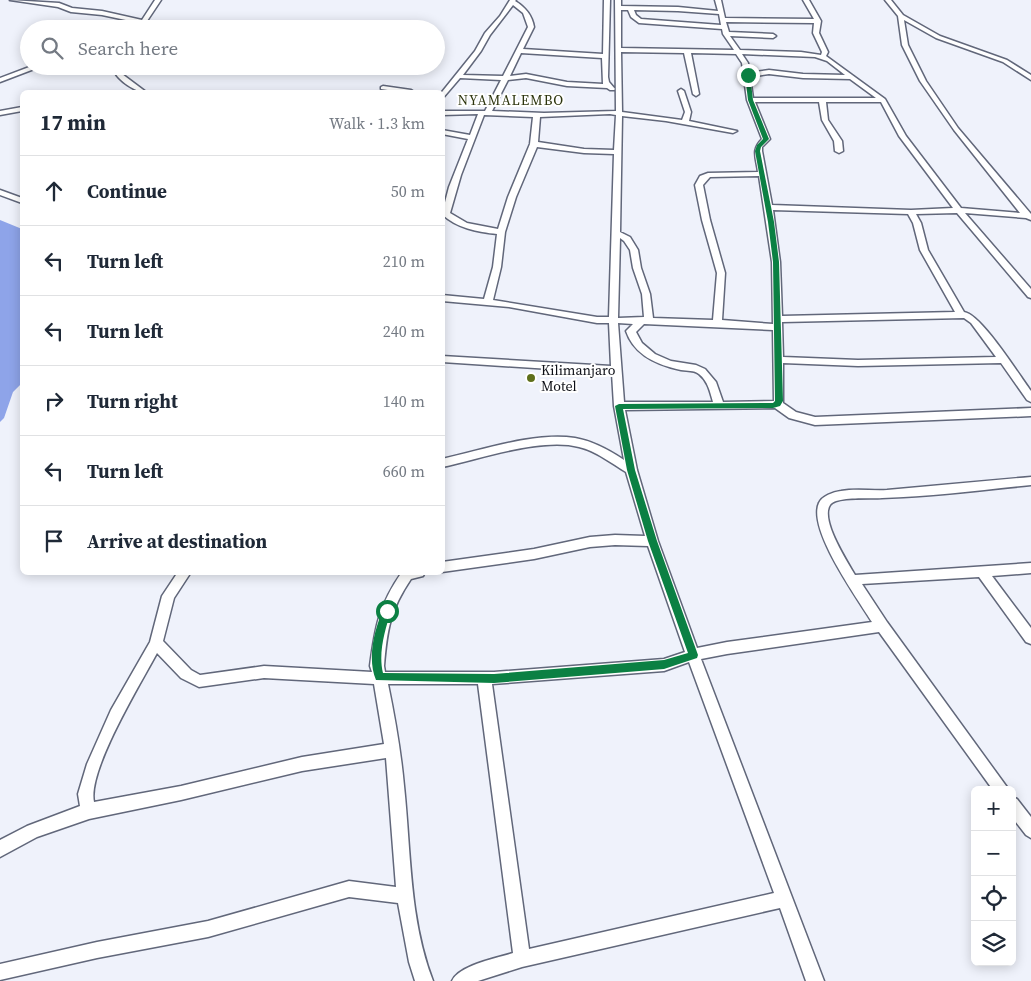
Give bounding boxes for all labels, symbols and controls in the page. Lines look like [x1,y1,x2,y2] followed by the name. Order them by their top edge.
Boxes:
[20,20,445,75] search box
[38,34,66,62] icon: search
[78,35,178,61] text: Search here
[737,64,760,87] route end
[458,90,564,110] district label: NYAMALEMBO
[40,108,106,137] text: 17 min
[329,112,425,134] text: Walk · 1.3 km
[40,177,68,205] icon: ahead
[87,178,167,204] text: Continue
[391,180,425,202] text: 50 m
[40,247,68,275] icon: left
[87,248,163,274] text: Turn left
[383,250,425,272] text: 210 m
[40,317,68,345] icon: left
[87,318,163,344] text: Turn left
[383,320,425,342] text: 240 m
[541,360,616,396] place label: Kilimanjaro Motel
[525,372,537,384] marker: Kilimanjaro Motel
[40,387,68,415] icon: right
[87,388,178,414] text: Turn right
[383,390,425,412] text: 140 m
[40,457,68,485] icon: left
[87,458,163,484] text: Turn left
[383,460,425,482] text: 660 m
[40,527,68,555] icon: arrive
[87,528,267,554] text: Arrive at destination
[376,600,399,623] route start
[971,786,1016,966] map controls
[971,786,1016,831] button: +
[971,831,1016,876] button: −
[971,876,1016,921] button: locate
[971,921,1016,966] button: layers

